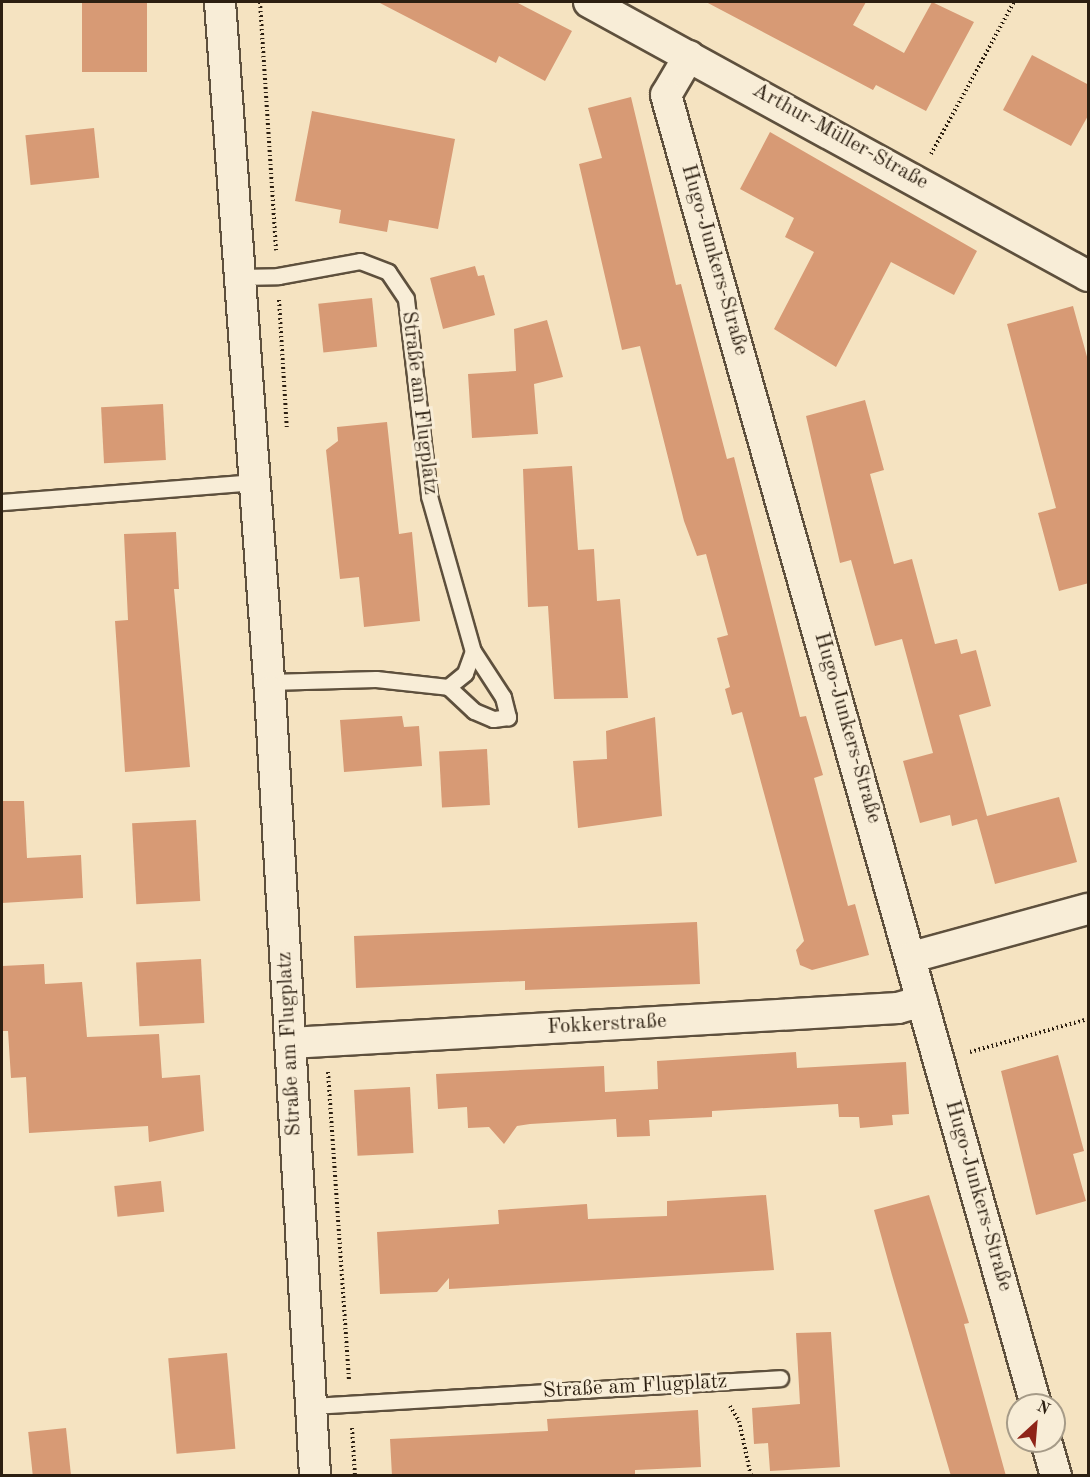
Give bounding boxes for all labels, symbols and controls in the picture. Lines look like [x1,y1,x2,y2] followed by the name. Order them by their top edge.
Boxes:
[748,78,932,196] street label: Arthur-Müller-Straße
[675,162,753,358] street label: Hugo-Junkers-Straße
[395,310,443,496] street label: Straße am Flugplatz
[808,630,886,826] street label: Hugo-Junkers-Straße
[273,951,307,1137] street label: Straße am Flugplatz
[547,1009,667,1041] street label: Fokkerstraße
[939,1098,1017,1294] street label: Hugo-Junkers-Straße
[542,1370,728,1404] street label: Straße am Flugplatz
[1006,1393,1066,1453] north arrow
[1034,1399,1052,1418] text: N

